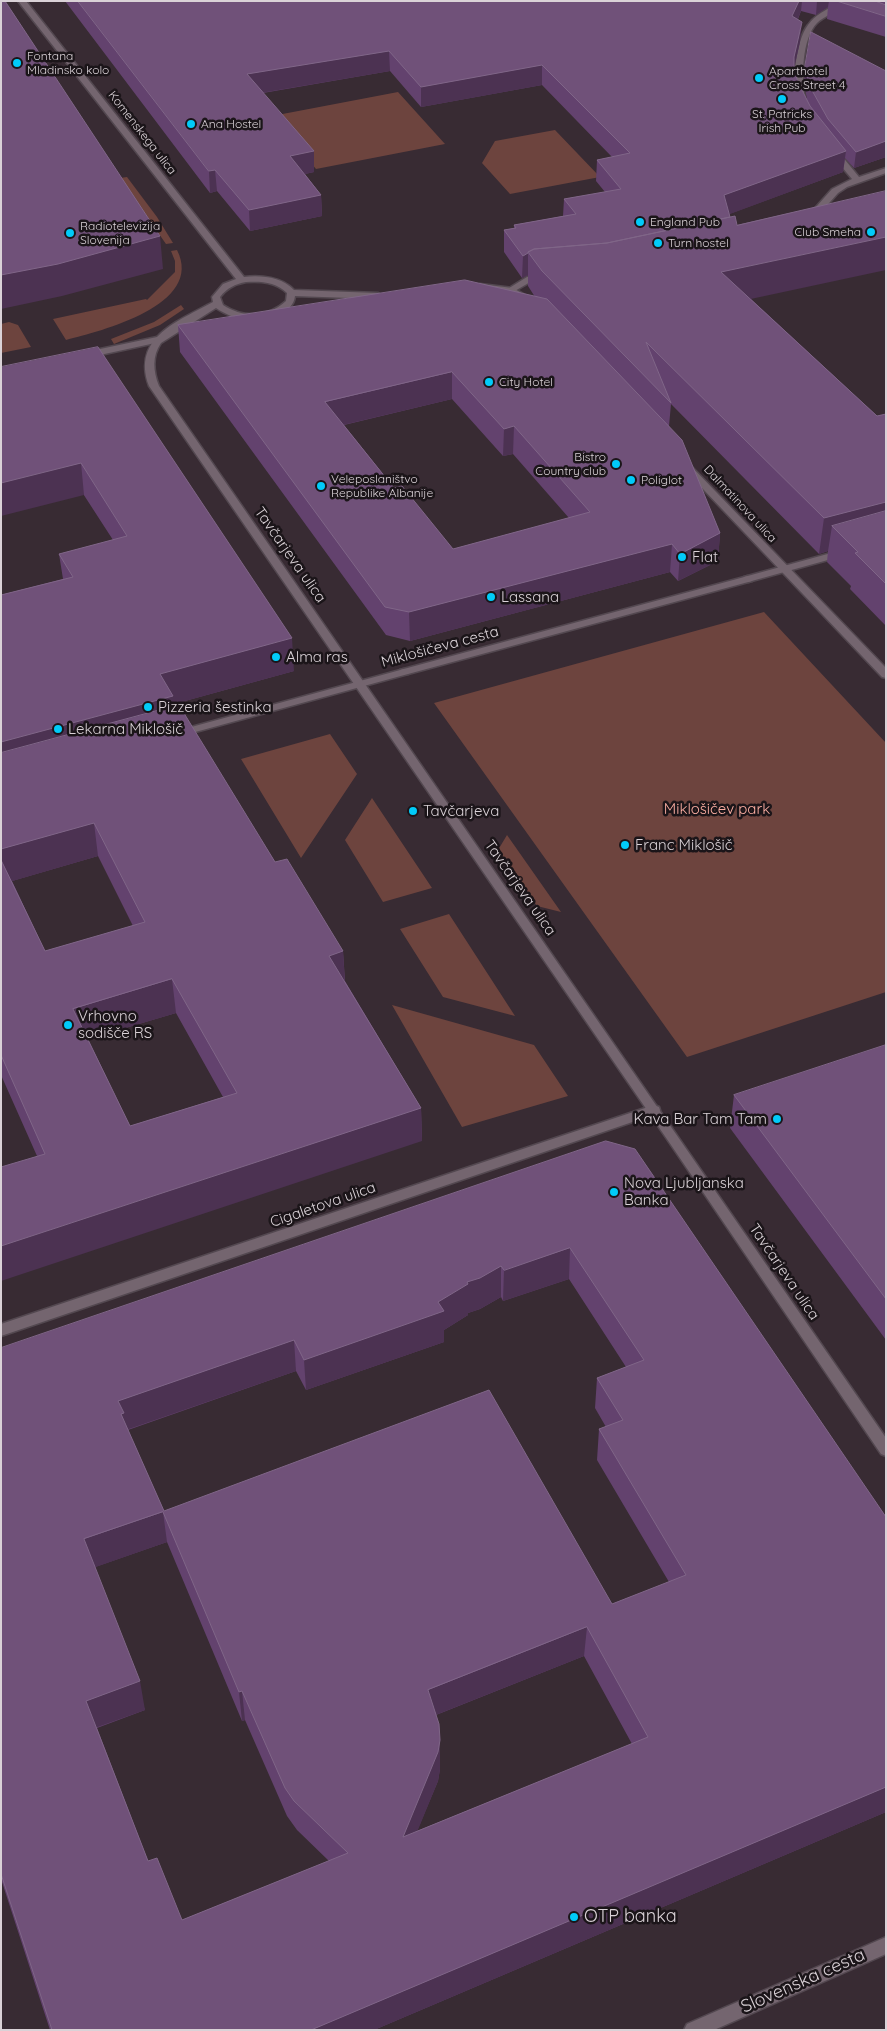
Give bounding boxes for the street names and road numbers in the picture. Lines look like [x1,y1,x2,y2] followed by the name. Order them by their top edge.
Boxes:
[105,88,179,178] street label: Komenskega ulica
[701,462,779,546] street label: Dalmatinova ulica
[250,504,330,606] street label: Tavčarjeva ulica
[379,623,501,671] street label: Miklošičeva cesta
[480,837,560,939] street label: Tavčarjeva ulica
[268,1179,378,1231] street label: Cigaletova ulica
[745,1220,823,1324] street label: Tavčarjeva ulica
[738,1944,868,2018] street label: Slovenska cesta

